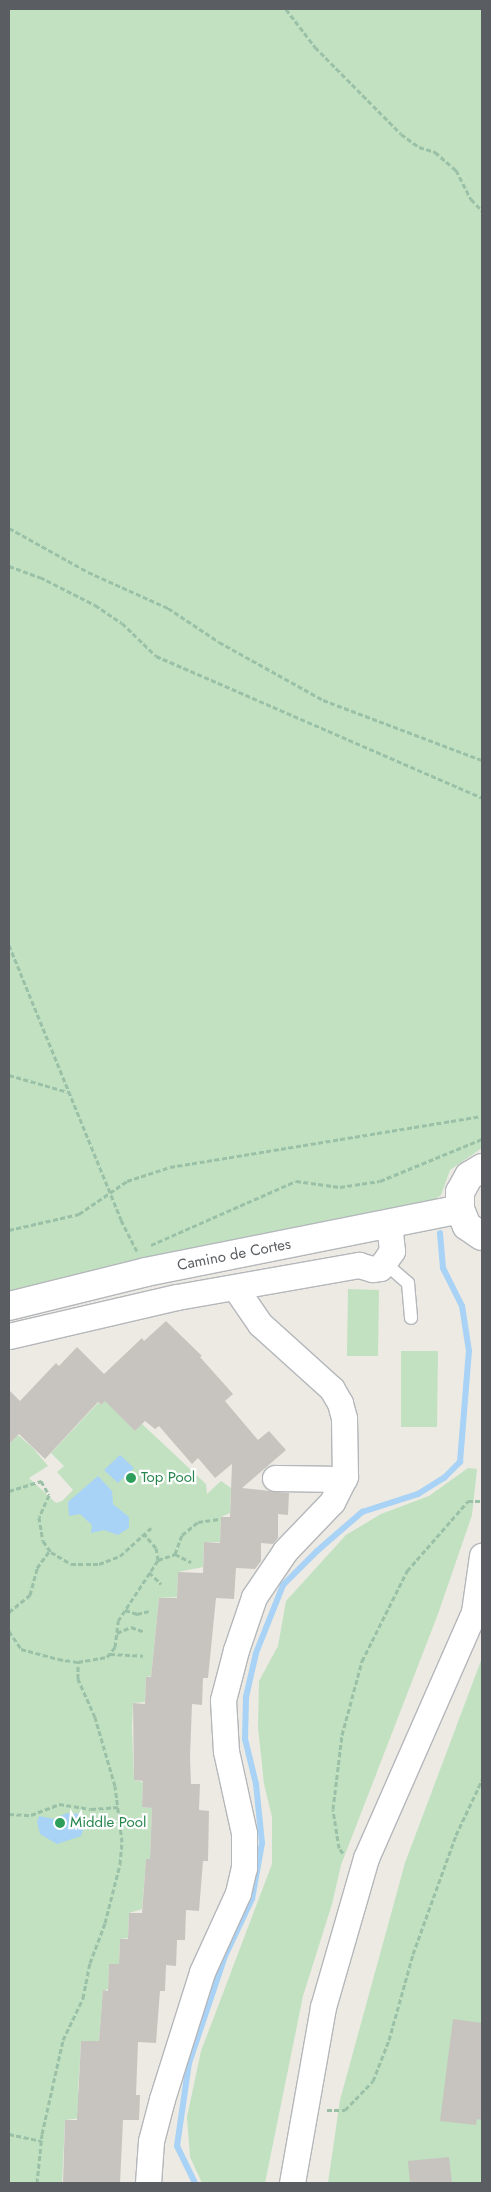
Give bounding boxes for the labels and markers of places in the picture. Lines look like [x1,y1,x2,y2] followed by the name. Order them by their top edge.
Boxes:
[141,1469,195,1487] place label: Top Pool
[125,1472,137,1484] marker: Top Pool
[70,1814,146,1832] place label: Middle Pool
[54,1817,66,1829] marker: Middle Pool

